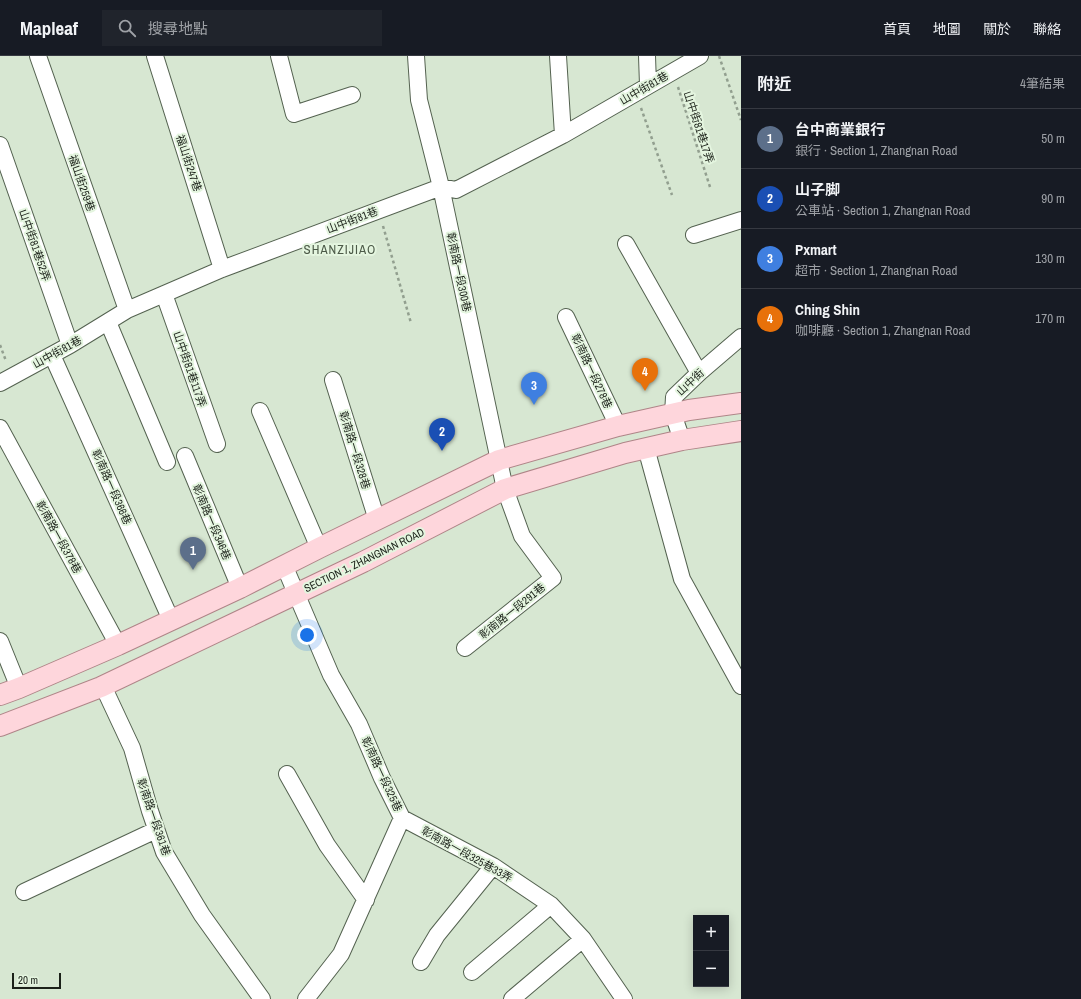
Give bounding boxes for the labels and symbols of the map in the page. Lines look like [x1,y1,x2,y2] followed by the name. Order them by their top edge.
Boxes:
[617,68,671,108] street label: 山中街81巷
[681,89,717,165] street label: 山中街81巷17弄
[173,133,205,193] street label: 福山街247巷
[66,153,98,213] street label: 福山街259巷
[324,204,380,236] street label: 山中街81巷
[16,207,54,283] street label: 山中街81巷52弄
[444,231,474,313] street label: 彰南路一段300巷
[304,241,376,258] district label: SHANZIJIAO
[170,329,210,409] street label: 山中街81巷117弄
[569,331,615,411] street label: 彰南路一段278巷
[30,333,84,371] street label: 山中街81巷
[632,358,658,391] pin: 4
[673,366,707,398] street label: 山中街
[521,372,547,405] pin: 3
[336,409,374,491] street label: 彰南路一段328巷
[429,418,455,451] pin: 2
[89,447,135,527] street label: 彰南路一段366巷
[190,482,234,562] street label: 彰南路一段346巷
[33,498,85,576] street label: 彰南路一段378巷
[302,525,426,595] street label: SECTION 1, ZHANGNAN ROAD
[180,537,206,570] pin: 1
[476,580,548,642] street label: 彰南路一段291巷
[297,625,317,645] your location
[359,734,405,814] street label: 彰南路一段325巷
[134,776,174,858] street label: 彰南路一段361巷
[419,823,515,885] street label: 彰南路一段325巷33弄
[12,971,61,990] scale bar

